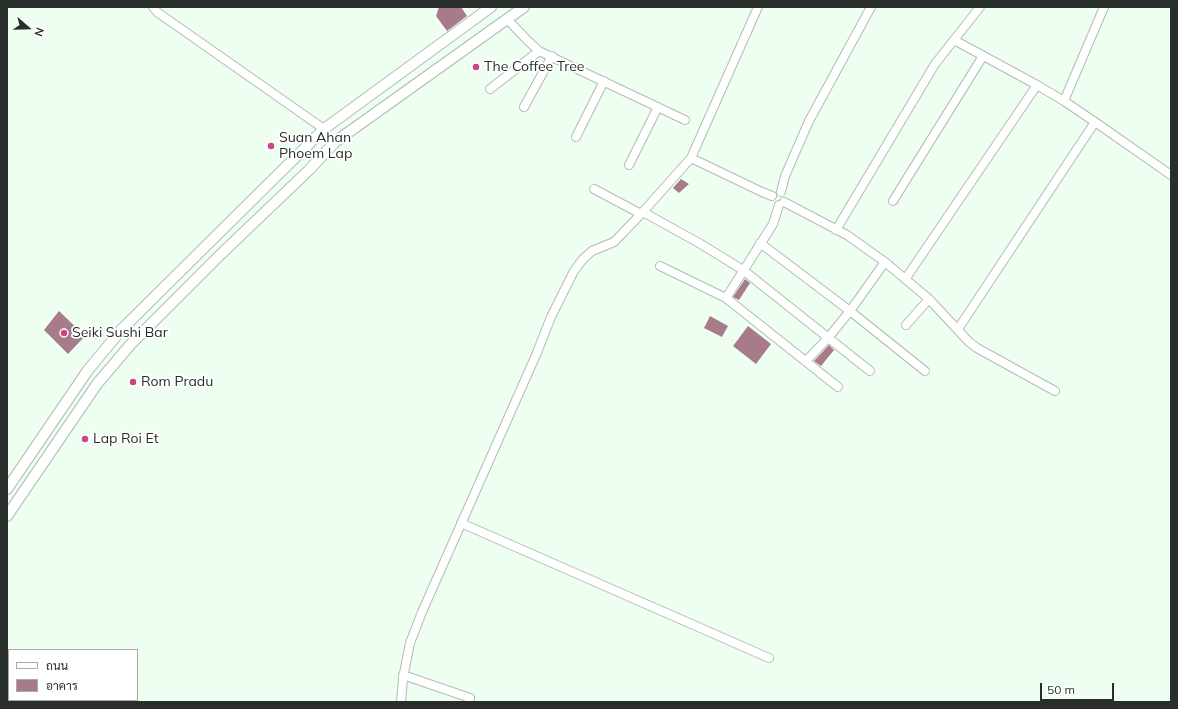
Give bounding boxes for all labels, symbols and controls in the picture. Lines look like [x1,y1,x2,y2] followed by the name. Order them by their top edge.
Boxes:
[8,8,48,48] north arrow
[31,26,47,38] text: N
[484,59,584,75] place label: The Coffee Tree
[471,62,481,72] marker: The Coffee Tree
[279,130,352,162] place label: Suan Ahan Phoem Lap
[266,141,276,151] marker: Suan Ahan Phoem Lap
[72,325,168,341] place label: Seiki Sushi Bar
[59,328,69,338] marker: Seiki Sushi Bar
[141,374,213,390] place label: Rom Pradu
[128,377,138,387] marker: Rom Pradu
[93,431,159,447] place label: Lap Roi Et
[80,434,90,444] marker: Lap Roi Et
[8,649,138,701] legend
[46,658,68,673] text: ถนน
[1042,675,1116,701] scale bar
[46,678,78,693] text: อาคาร
[1047,682,1075,697] text: 50 m

